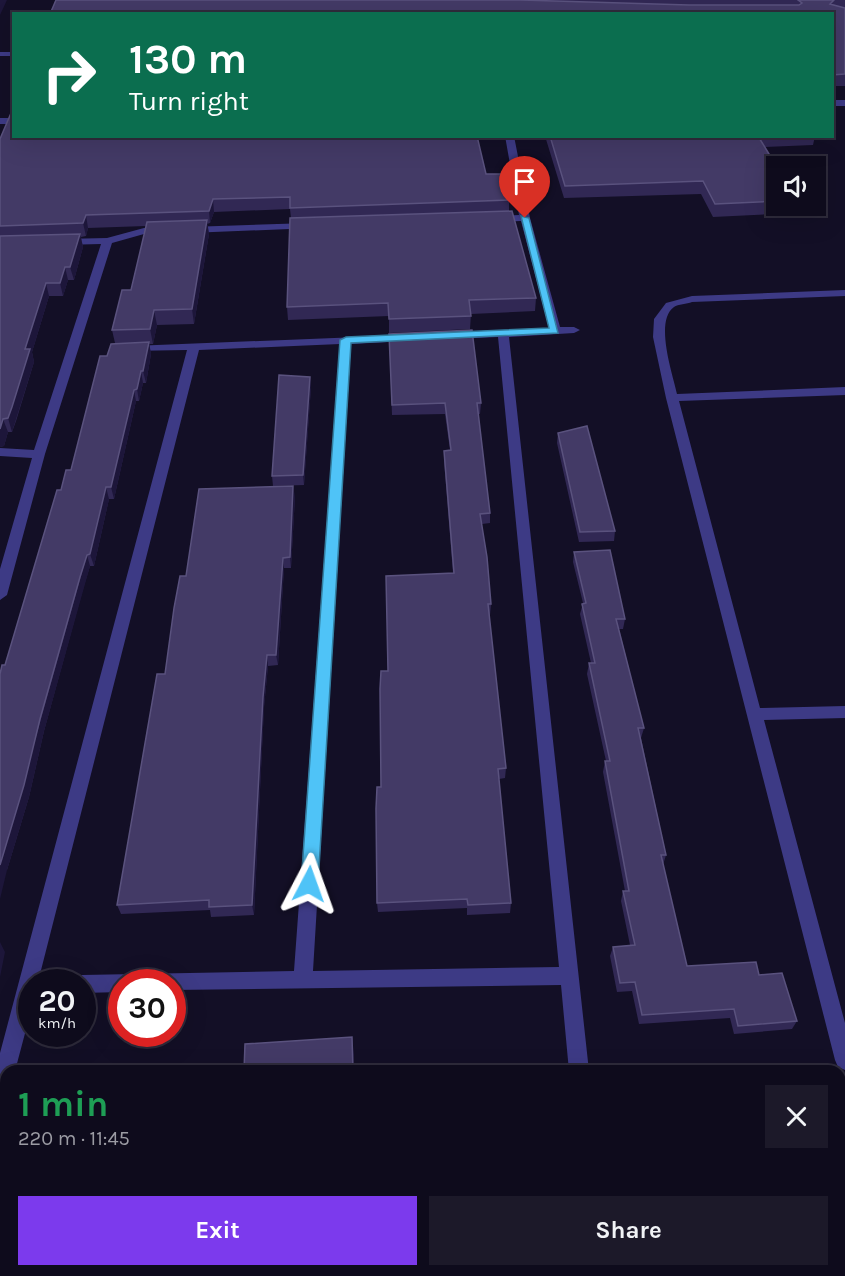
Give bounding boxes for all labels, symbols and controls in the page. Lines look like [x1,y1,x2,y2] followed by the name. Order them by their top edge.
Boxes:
[129,34,247,84] text: 130 m
[30,36,108,114] icon: right
[129,85,249,117] text: Turn right
[499,156,550,218] pin
[766,156,826,216] map controls
[766,156,826,216] button: sound
[508,165,541,198] icon: arrive
[277,852,341,916] position arrow
[108,969,186,1047] speed limit sign: 30
[38,983,76,1019] text: 20
[38,1014,76,1032] text: km/h
[18,1083,108,1125] text: 1 min
[765,1085,828,1148] button: close
[18,1127,130,1150] text: 220 m · 11:45
[18,1196,417,1265] button: Exit
[429,1196,828,1265] button: Share

